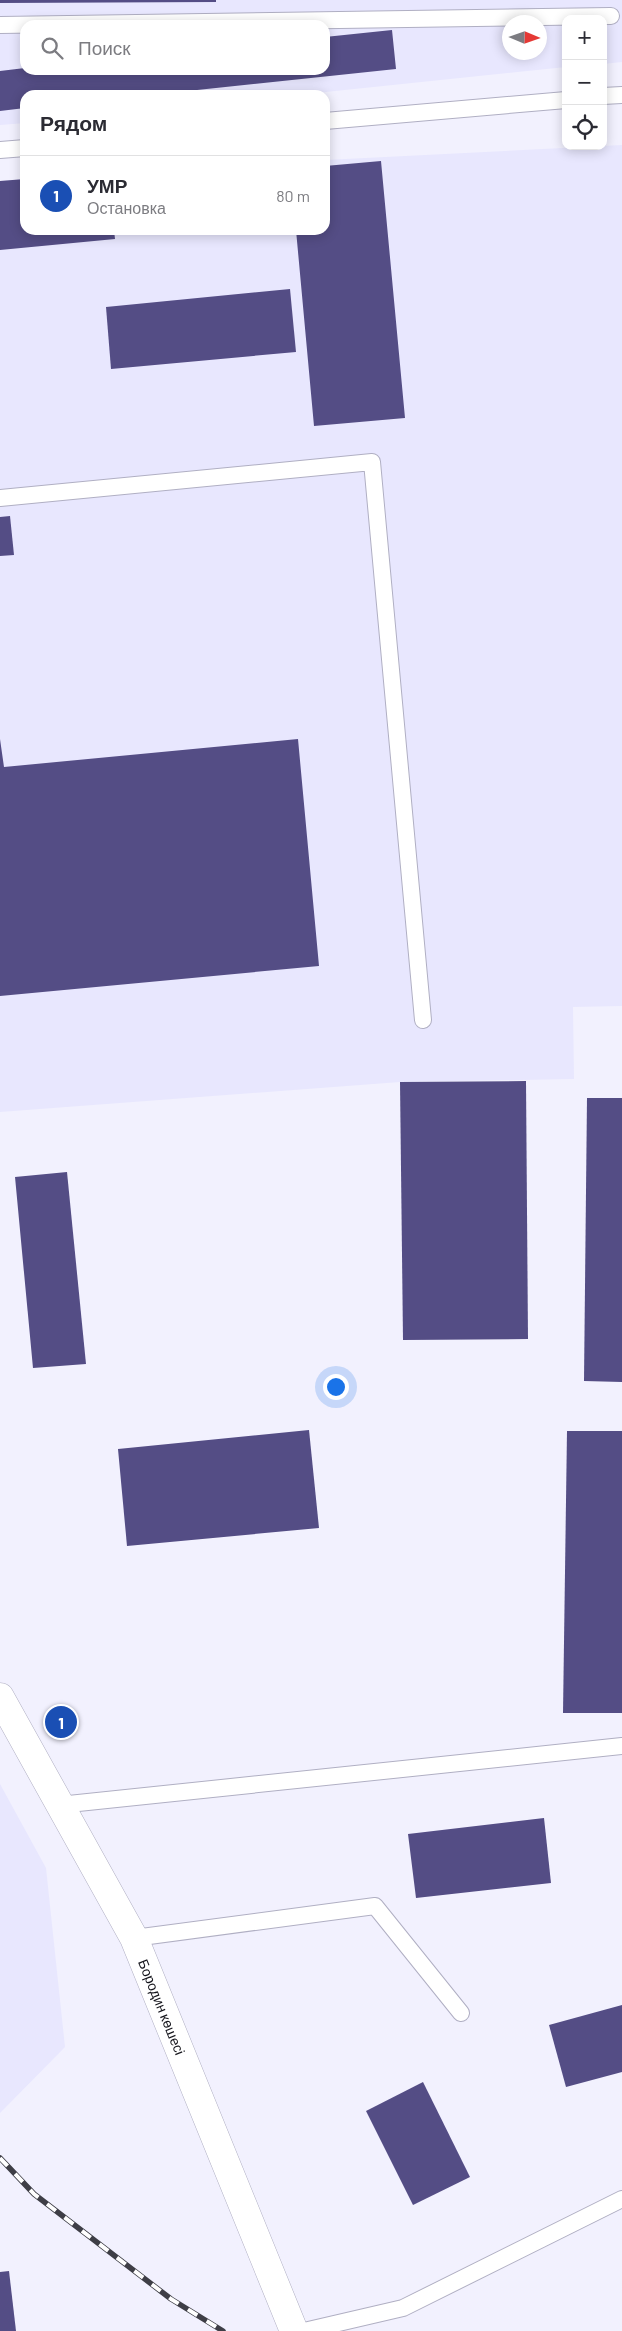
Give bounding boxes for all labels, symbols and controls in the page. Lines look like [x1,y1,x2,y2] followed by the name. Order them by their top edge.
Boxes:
[502,15,547,60] north arrow
[562,15,607,150] map controls
[562,15,607,60] button: +
[20,20,330,75] search box
[38,34,66,62] icon: search
[78,36,131,59] text: Поиск
[562,60,607,105] button: −
[562,105,607,150] button: locate
[40,110,107,135] text: Рядом
[87,174,127,197] text: УМР
[53,186,59,205] text: 1
[276,186,310,205] text: 80 m
[87,198,166,217] text: Остановка
[323,1374,349,1400] your location
[45,1703,77,1741] pin: 1
[135,1957,189,2057] street label: Бородин көшесі

